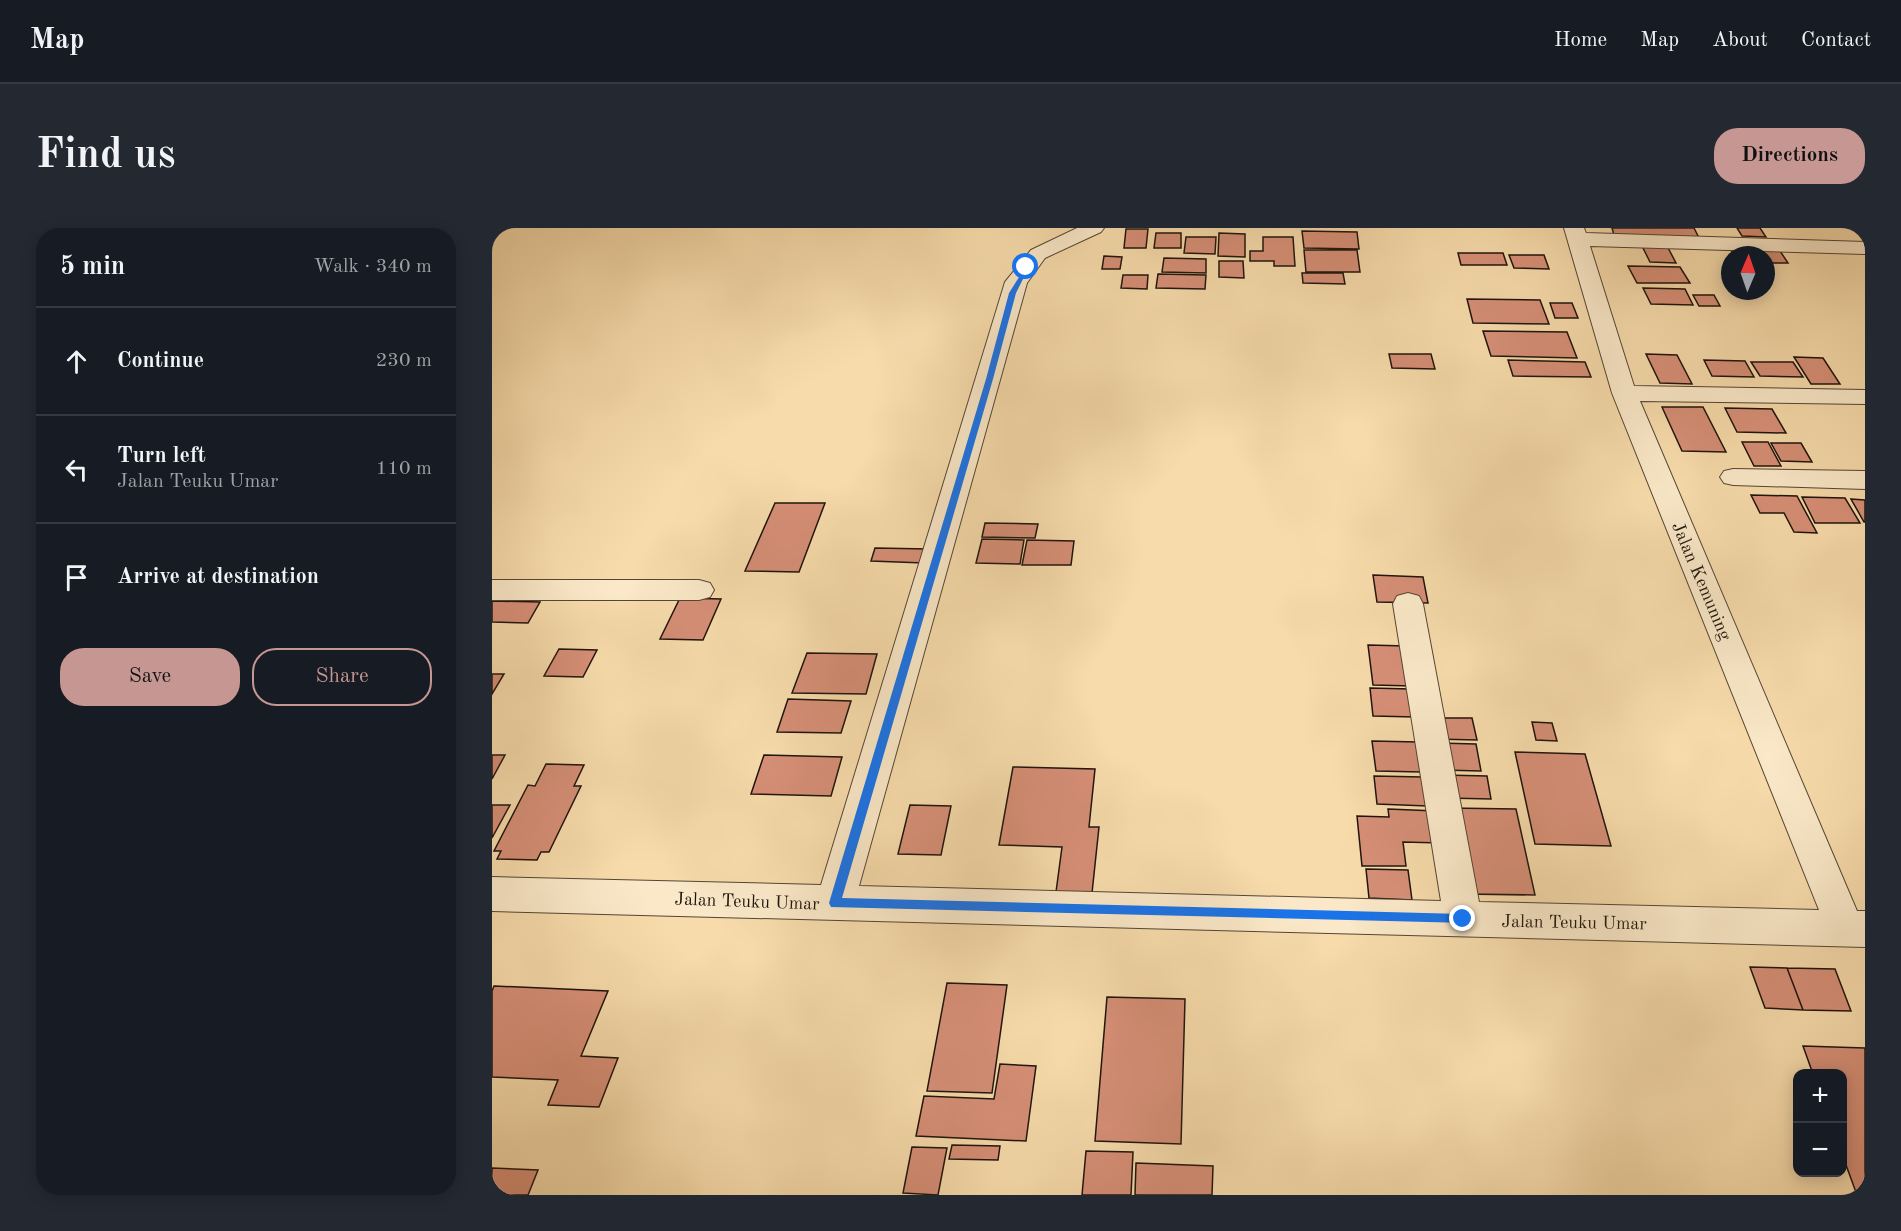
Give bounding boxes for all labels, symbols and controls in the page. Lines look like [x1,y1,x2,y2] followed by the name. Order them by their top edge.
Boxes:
[30,27,84,55] text: Map
[1554,30,1607,51] text: Home
[1640,30,1679,51] text: Map
[1712,30,1768,51] text: About
[1801,30,1871,51] text: Contact
[1714,128,1865,184] button: Directions
[36,135,175,177] text: Find us
[1721,246,1775,300] north arrow
[1012,253,1038,279] route start
[60,254,125,280] text: 5 min
[313,257,432,277] text: Walk · 340 m
[60,345,93,378] icon: ahead
[117,350,204,372] text: Continue
[376,351,432,371] text: 230 m
[117,445,206,467] text: Turn left
[60,453,93,486] icon: left
[376,459,432,479] text: 110 m
[117,472,278,492] text: Jalan Teuku Umar
[1668,519,1734,644] street label: Jalan Kemuning
[60,561,93,594] icon: arrive
[117,566,319,588] text: Arrive at destination
[60,648,240,706] button: Save
[252,648,432,706] button: Share
[674,890,820,914] street label: Jalan Teuku Umar
[1449,905,1475,931] route end
[1501,913,1647,933] street label: Jalan Teuku Umar
[1793,1069,1847,1177] map controls
[1793,1069,1847,1123] button: +
[1793,1123,1847,1177] button: −

